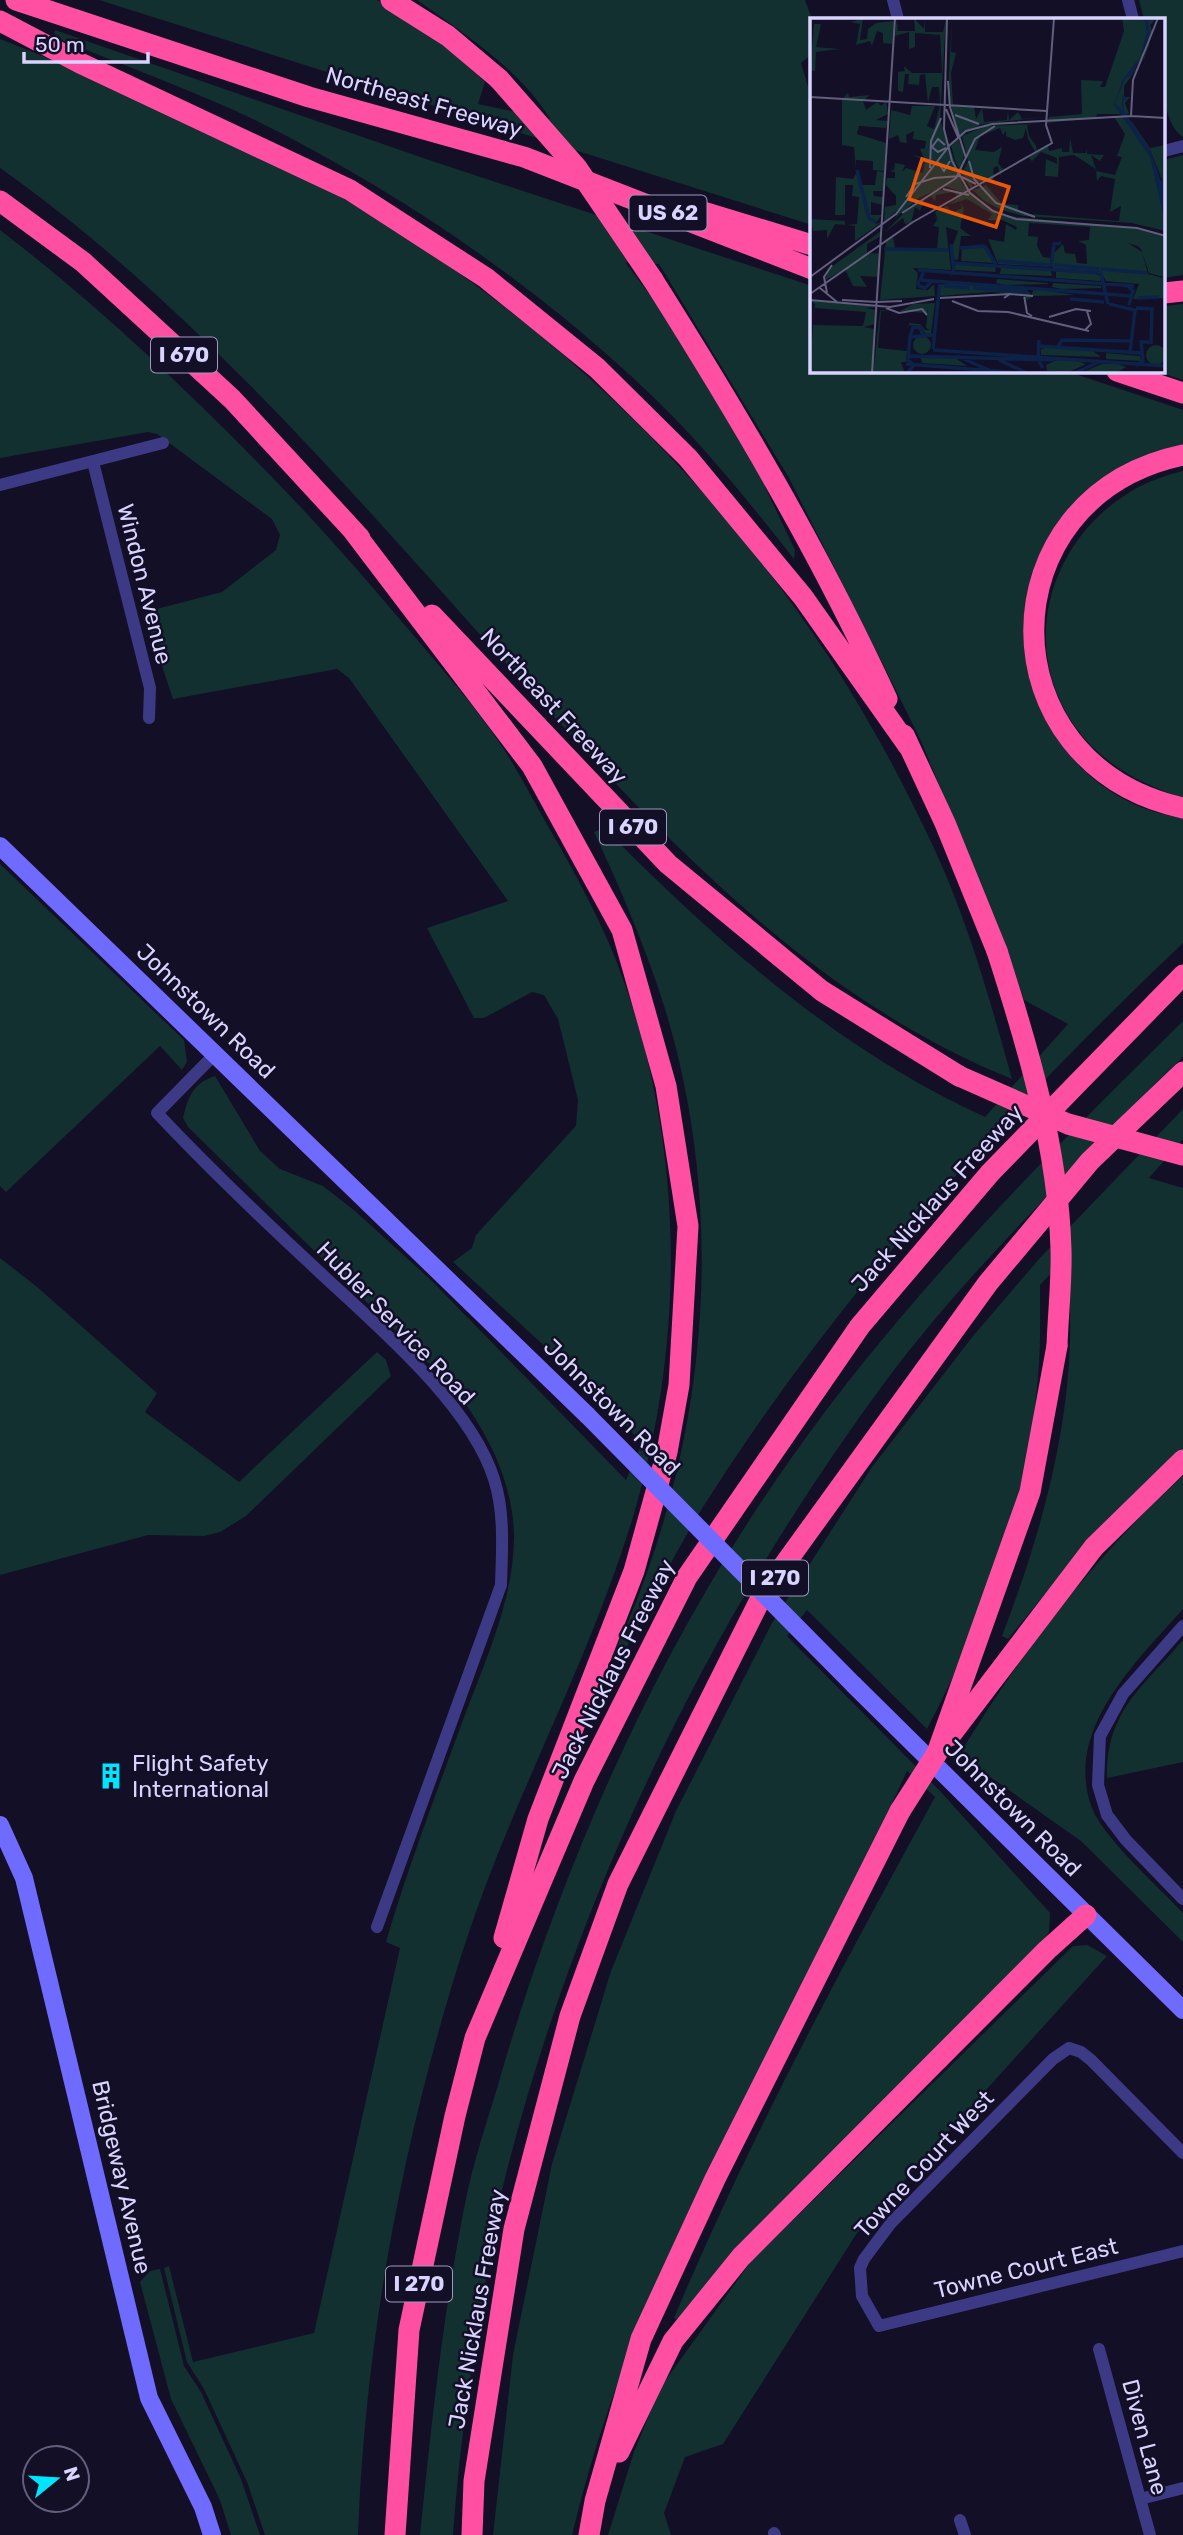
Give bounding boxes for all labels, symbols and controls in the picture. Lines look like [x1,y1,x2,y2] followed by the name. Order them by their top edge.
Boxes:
[810,18,1166,373] inset map
[24,21,149,65] scale bar
[35,32,85,57] text: 50 m
[323,61,526,144] street label: Northeast Freeway
[630,196,706,230] road number: US 62
[151,338,217,372] road number: I 670
[112,501,178,667] street label: Windon Avenue
[474,622,634,790] street label: Northeast Freeway
[600,810,666,844] road number: I 670
[131,938,281,1084] street label: Johnstown Road
[845,1098,1029,1298] street label: Jack Nicklaus Freeway
[311,1236,481,1410] street label: Hubler Service Road
[538,1333,686,1481] street label: Johnstown Road
[545,1554,681,1784] street label: Jack Nicklaus Freeway
[742,1560,808,1596] road number: I 270
[939,1734,1087,1882] street label: Johnstown Road
[132,1749,269,1803] place label: Flight Safety International
[96,1761,126,1791] building icon: Flight Safety International
[86,2077,158,2277] street label: Bridgeway Avenue
[848,2084,1000,2244] street label: Towne Court West
[442,2187,512,2431] street label: Jack Nicklaus Freeway
[931,2232,1121,2304] street label: Towne Court East
[386,2266,452,2302] road number: I 270
[1116,2376,1174,2498] street label: Diven Lane
[21,2444,91,2514] north arrow
[59,2464,85,2484] text: N

